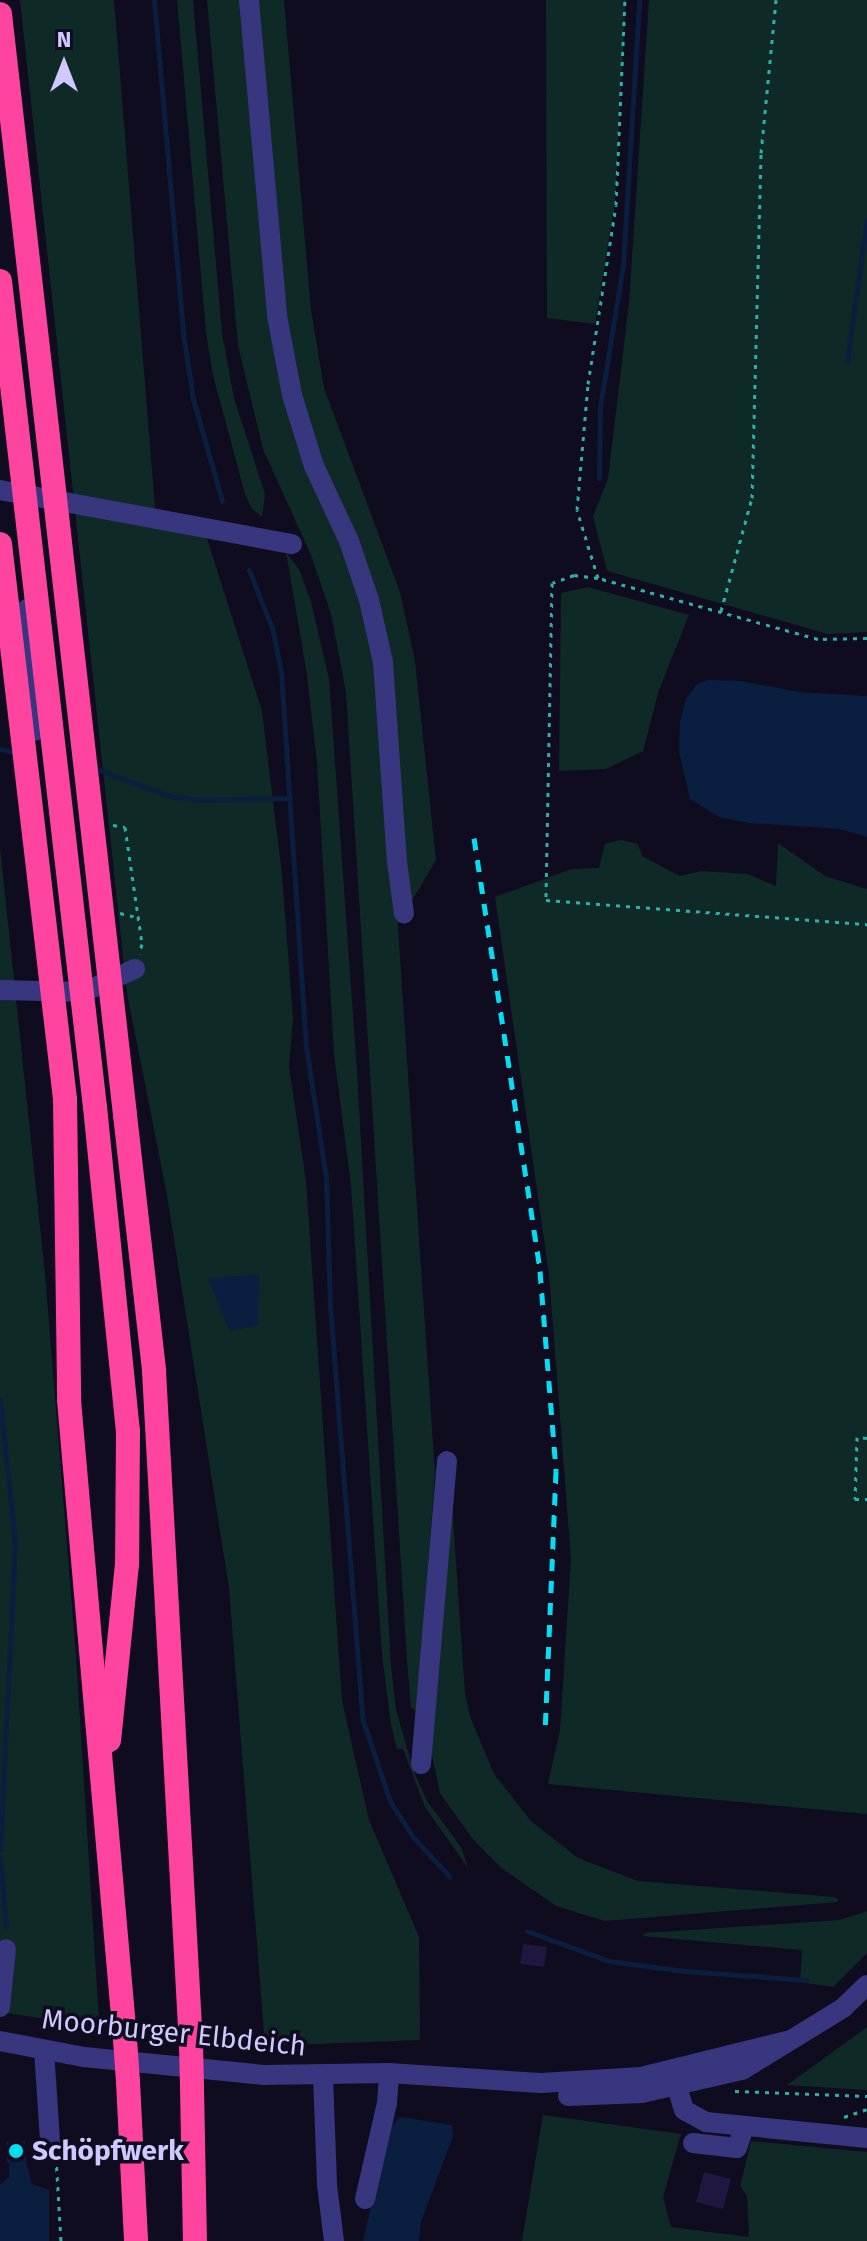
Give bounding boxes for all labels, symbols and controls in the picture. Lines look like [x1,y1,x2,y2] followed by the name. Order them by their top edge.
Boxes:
[24,24,104,104] north arrow
[57,26,71,53] text: N
[40,2002,308,2064] street label: Moorburger Elbdeich
[32,2134,184,2168] place label: Schöpfwerk
[7,2142,25,2160] marker: Schöpfwerk

